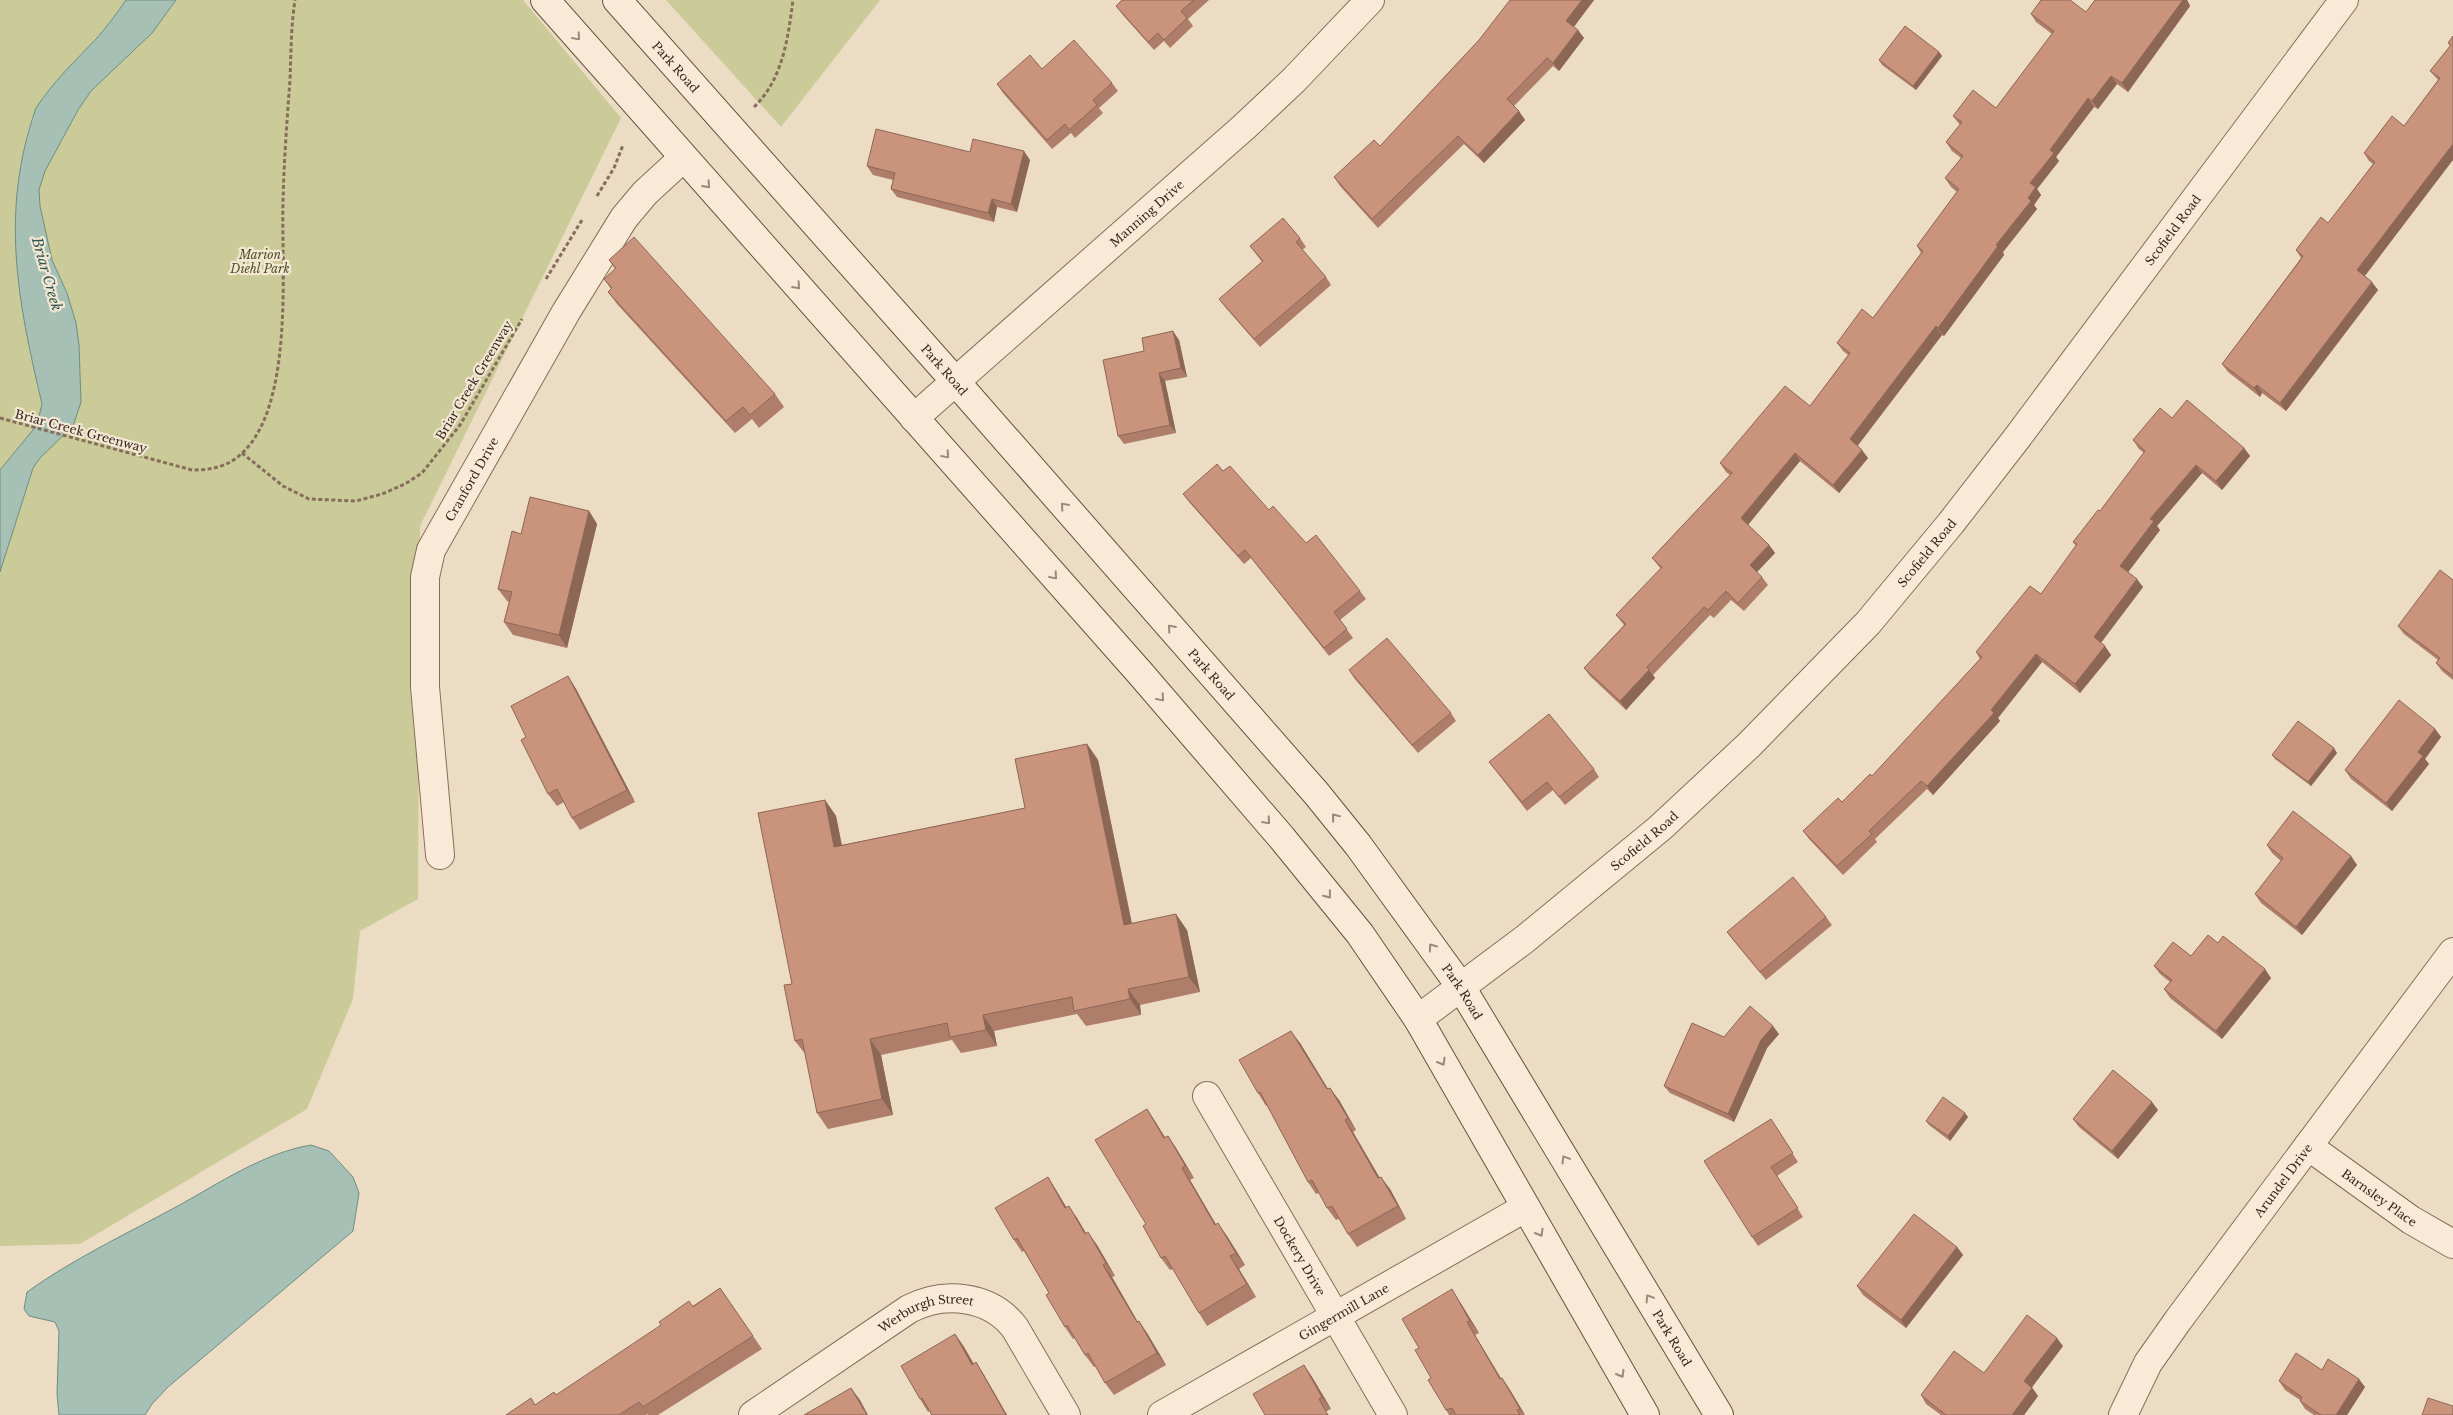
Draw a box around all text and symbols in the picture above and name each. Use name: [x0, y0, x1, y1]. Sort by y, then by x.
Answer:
one-way arrow: [571, 31, 580, 40]
street label: Park Road: [649, 38, 703, 95]
street label: Manning Drive: [1106, 176, 1187, 250]
one-way arrow: [701, 180, 710, 189]
street label: Scofield Road: [2141, 191, 2204, 268]
water label: Briar Creek: [28, 234, 66, 313]
park label: Marion Diehl Park: [229, 247, 290, 276]
one-way arrow: [791, 280, 800, 289]
street label: Briar Creek Greenway: [433, 318, 516, 442]
street label: Park Road: [918, 341, 971, 398]
street label: Briar Creek Greenway: [13, 406, 149, 456]
street label: Cranford Drive: [441, 434, 501, 524]
one-way arrow: [940, 449, 949, 458]
one-way arrow: [1060, 503, 1069, 512]
street label: Scofield Road: [1894, 515, 1959, 590]
one-way arrow: [1048, 571, 1057, 580]
one-way arrow: [1168, 625, 1177, 634]
street label: Park Road: [1185, 645, 1238, 703]
one-way arrow: [1155, 693, 1164, 702]
street label: Scofield Road: [1607, 808, 1681, 873]
one-way arrow: [1332, 813, 1341, 822]
one-way arrow: [1262, 816, 1271, 825]
one-way arrow: [1323, 889, 1331, 898]
one-way arrow: [1429, 943, 1438, 953]
street label: Park Road: [1439, 961, 1486, 1022]
one-way arrow: [1436, 1056, 1446, 1065]
street label: Arundel Drive: [2250, 1140, 2315, 1221]
one-way arrow: [1562, 1155, 1572, 1164]
street label: Barnsley Place: [2339, 1165, 2420, 1229]
street label: Dockery Drive: [1271, 1213, 1329, 1298]
one-way arrow: [1534, 1228, 1544, 1237]
street label: Gingermill Lane: [1296, 1280, 1391, 1343]
street label: Werburgh Street: [874, 1291, 976, 1336]
one-way arrow: [1645, 1294, 1655, 1303]
street label: Park Road: [1650, 1307, 1695, 1369]
one-way arrow: [1615, 1368, 1625, 1377]

